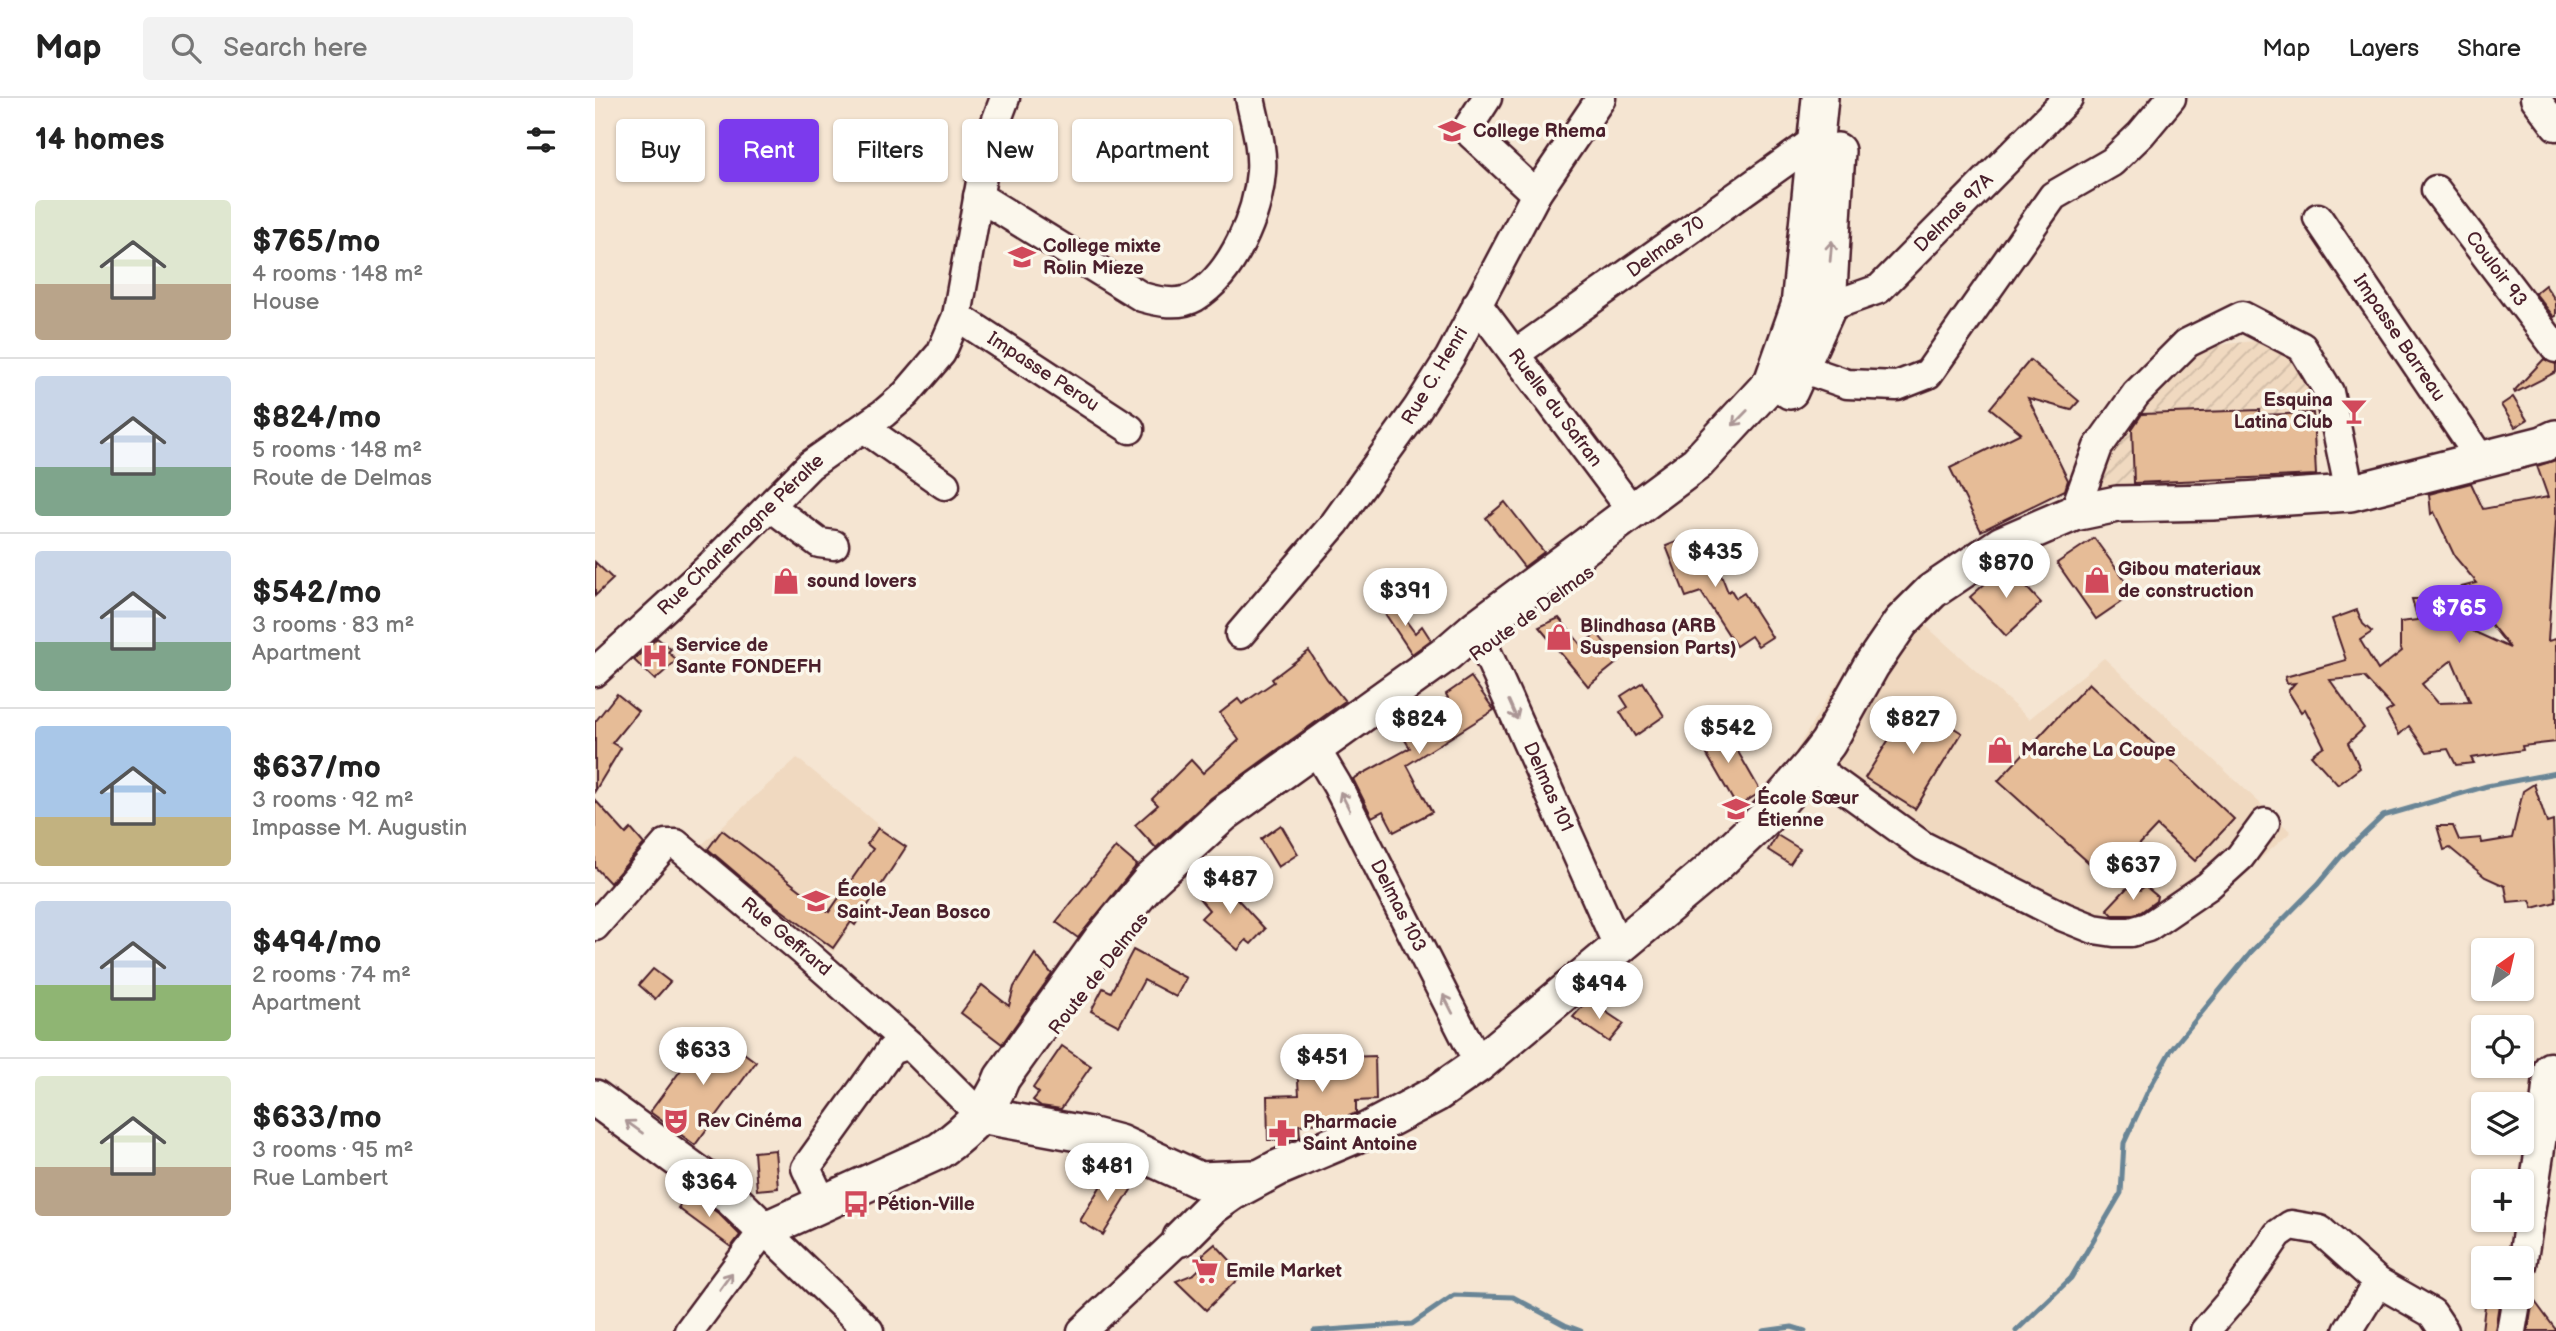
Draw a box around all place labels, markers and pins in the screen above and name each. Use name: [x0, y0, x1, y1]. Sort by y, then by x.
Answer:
school or university icon: College Rhema: [1437, 116, 1467, 146]
place label: College Rhema: [1473, 120, 1606, 143]
place label: College mixte Rolin Mieze: [1043, 235, 1161, 280]
school or university icon: College mixte Rolin Mieze: [1007, 242, 1037, 272]
place label: Esquina Latina Club: [2234, 389, 2333, 434]
bar icon: Esquina Latina Club: [2339, 396, 2369, 426]
pin: $435: [1674, 530, 1756, 589]
pin: $870: [1965, 540, 2047, 600]
place label: Gibou materiaux de construction: [2118, 558, 2261, 603]
shop icon: Gibou materiaux de construction: [2082, 565, 2112, 595]
shop icon: sound lovers: [771, 566, 801, 596]
pin: $391: [1364, 568, 1446, 628]
place label: sound lovers: [807, 570, 916, 593]
pin: $765: [2418, 586, 2500, 645]
place label: Blindhasa (ARB Suspension Parts): [1580, 615, 1737, 660]
shop icon: Blindhasa (ARB Suspension Parts): [1544, 622, 1574, 652]
place label: Service de Sante FONDEFH: [676, 634, 822, 679]
hospital icon: Service de Sante FONDEFH: [640, 641, 670, 671]
pin: $824: [1378, 696, 1460, 756]
pin: $827: [1872, 696, 1954, 756]
pin: $542: [1687, 706, 1769, 765]
shop icon: Marche La Coupe: [1985, 735, 2015, 765]
place label: Marche La Coupe: [2021, 739, 2176, 762]
place label: École Sœur Étienne: [1757, 786, 1859, 832]
school or university icon: École Sœur Étienne: [1721, 794, 1751, 824]
pin: $637: [2092, 842, 2174, 902]
pin: $487: [1189, 856, 1271, 916]
place label: École Saint-Jean Bosco: [837, 878, 991, 924]
school or university icon: École Saint-Jean Bosco: [801, 886, 831, 916]
pin: $494: [1558, 962, 1640, 1021]
pin: $633: [662, 1028, 744, 1087]
pin: $451: [1281, 1034, 1363, 1094]
theatre icon: Rev Cinéma: [661, 1106, 691, 1136]
place label: Rev Cinéma: [697, 1110, 802, 1133]
place label: Pharmacie Saint Antoine: [1303, 1111, 1417, 1156]
pharmacy icon: Pharmacie Saint Antoine: [1267, 1118, 1297, 1148]
pin: $481: [1066, 1144, 1148, 1203]
pin: $364: [668, 1160, 750, 1219]
bus stop icon: Pétion-Ville: [841, 1189, 871, 1219]
place label: Pétion-Ville: [877, 1193, 975, 1216]
supermarket icon: Emile Market: [1190, 1256, 1220, 1286]
place label: Emile Market: [1226, 1260, 1342, 1283]

